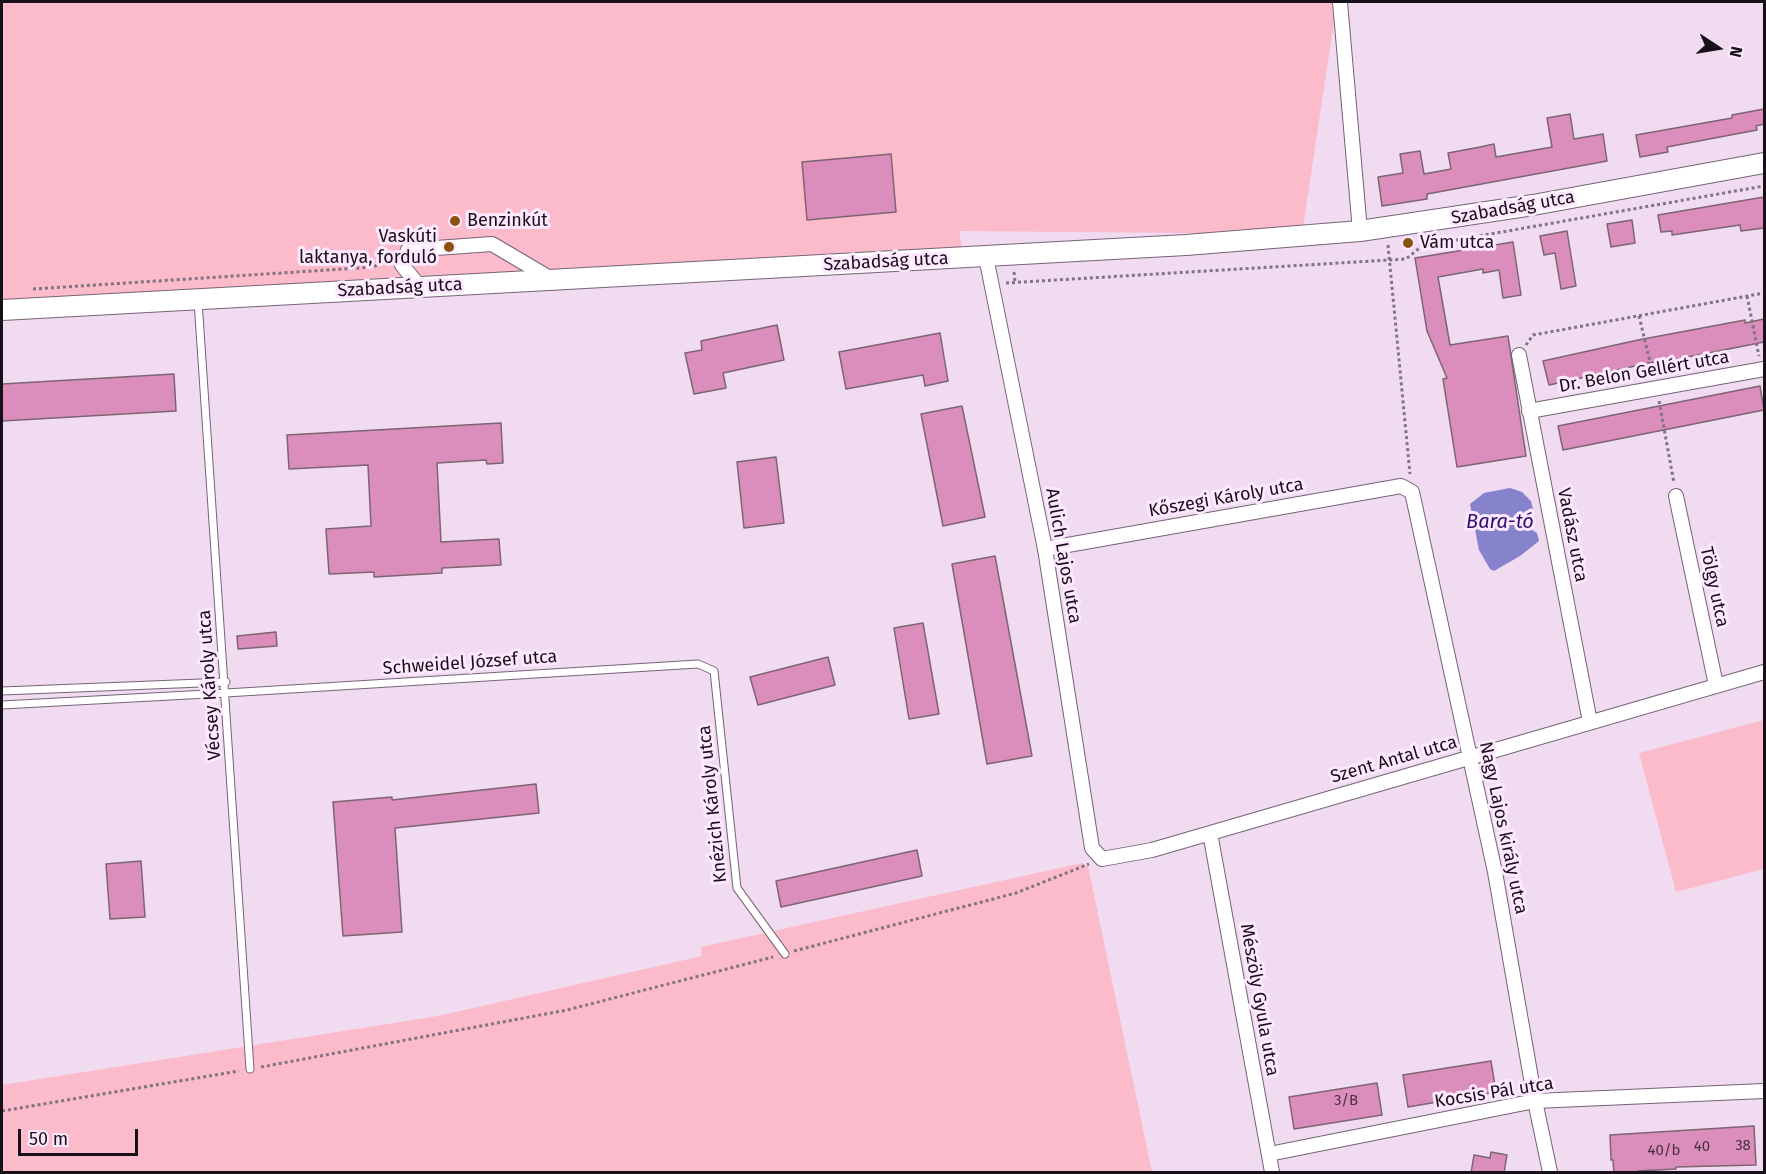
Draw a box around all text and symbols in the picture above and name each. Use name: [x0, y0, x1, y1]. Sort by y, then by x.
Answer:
north arrow: [1688, 18, 1748, 78]
text: N: [1726, 45, 1746, 59]
street label: Szabadság utca: [1450, 187, 1576, 229]
place label: Benzinkút: [467, 210, 548, 232]
marker: Benzinkút: [448, 214, 462, 228]
place label: Vaskúti laktanya, forduló: [299, 226, 437, 268]
place label: Vám utca: [1420, 232, 1494, 254]
marker: Vám utca: [1401, 236, 1415, 250]
marker: Vaskúti laktanya, forduló: [442, 240, 456, 254]
street label: Szabadság utca: [823, 248, 949, 276]
street label: Szabadság utca: [337, 274, 463, 302]
street label: Dr. Belon Gellért utca: [1557, 346, 1731, 398]
street label: Kőszegi Károly utca: [1147, 474, 1305, 522]
street label: Vadász utca: [1552, 486, 1592, 584]
street label: Aulich Lajos utca: [1040, 487, 1086, 625]
water label: Bara-tó: [1466, 510, 1534, 534]
street label: Tölgy utca: [1695, 545, 1733, 629]
street label: Vécsey Károly utca: [194, 609, 226, 761]
street label: Schweidel József utca: [382, 646, 558, 680]
street label: Knézich Károly utca: [694, 724, 732, 884]
street label: Szent Antal utca: [1328, 732, 1460, 788]
street label: Nagy Lajos király utca: [1474, 740, 1532, 916]
street label: Mészöly Gyula utca: [1235, 922, 1283, 1078]
street label: Kocsis Pál utca: [1433, 1073, 1555, 1113]
house number: 3/B: [1334, 1092, 1358, 1110]
scale bar: [21, 1117, 141, 1155]
text: 50 m: [29, 1128, 68, 1150]
house number: 38: [1735, 1137, 1751, 1155]
house number: 40: [1694, 1138, 1710, 1156]
house number: 40/b: [1647, 1142, 1681, 1160]

